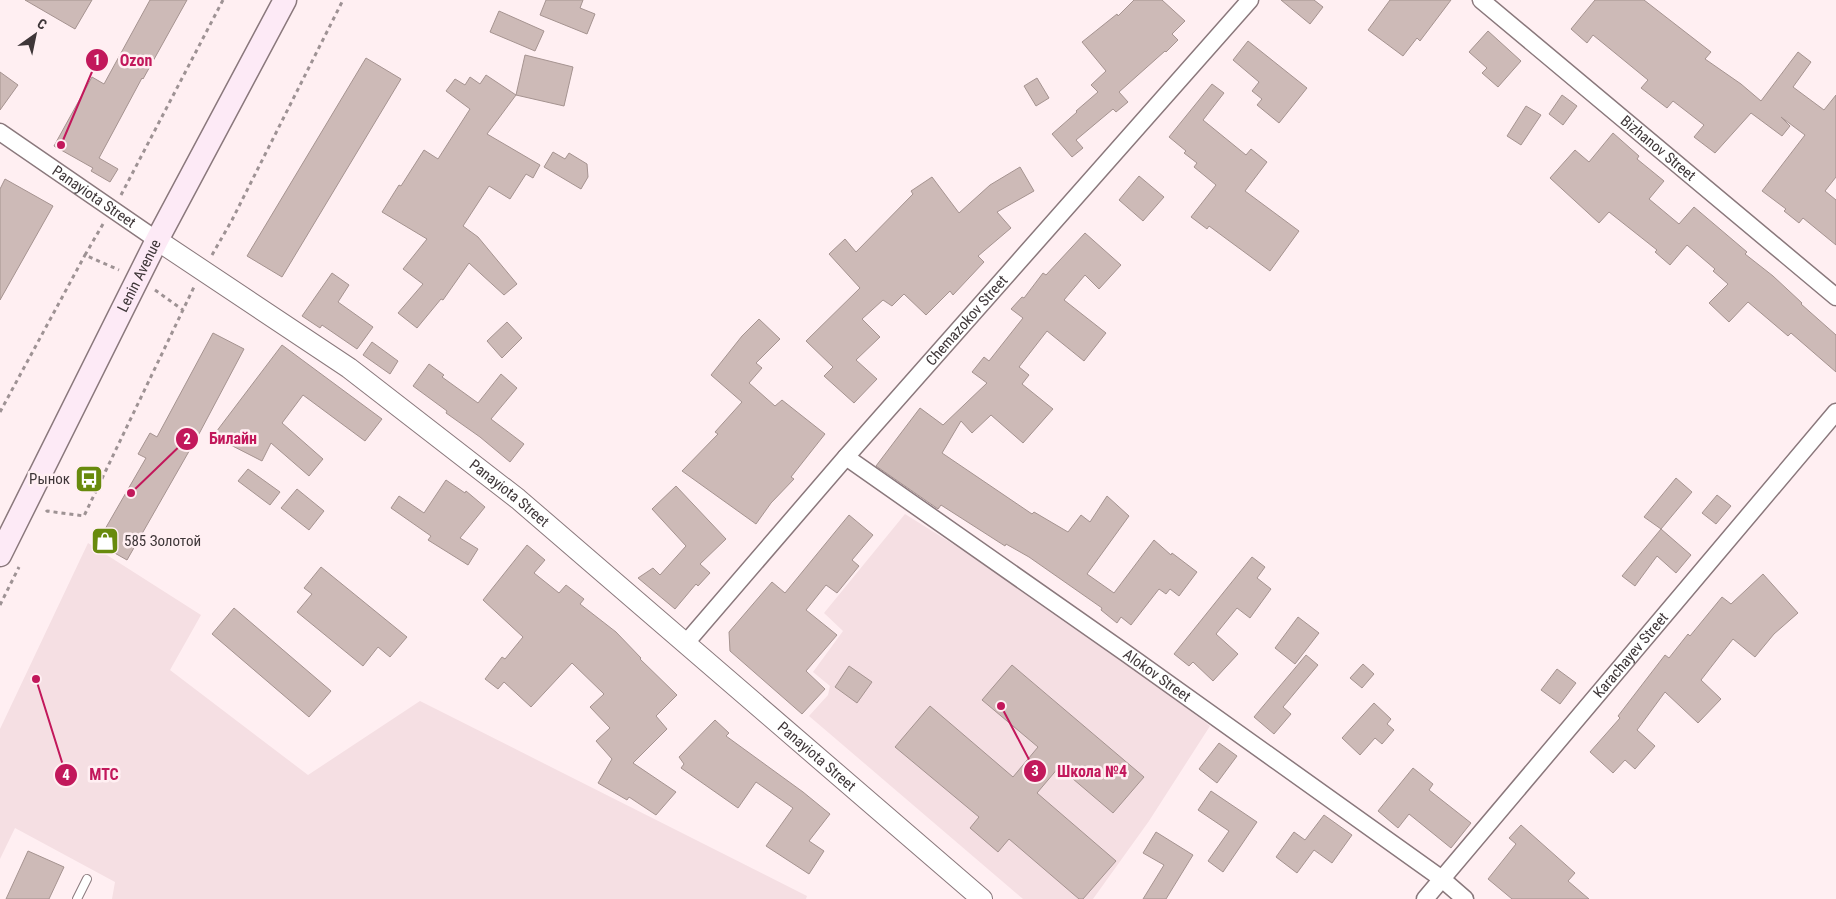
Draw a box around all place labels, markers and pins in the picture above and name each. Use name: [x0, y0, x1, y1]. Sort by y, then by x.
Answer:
callout: Ozon: [85, 45, 162, 76]
callout: Билайн: [174, 423, 267, 454]
bus stop icon: Рынок: [74, 464, 104, 494]
place label: Рынок: [29, 470, 70, 488]
shop icon: 585 Золотой: [90, 526, 120, 556]
place label: 585 Золотой: [124, 532, 201, 550]
callout: Школа №4: [1022, 756, 1137, 787]
callout: МТС: [54, 759, 128, 790]

